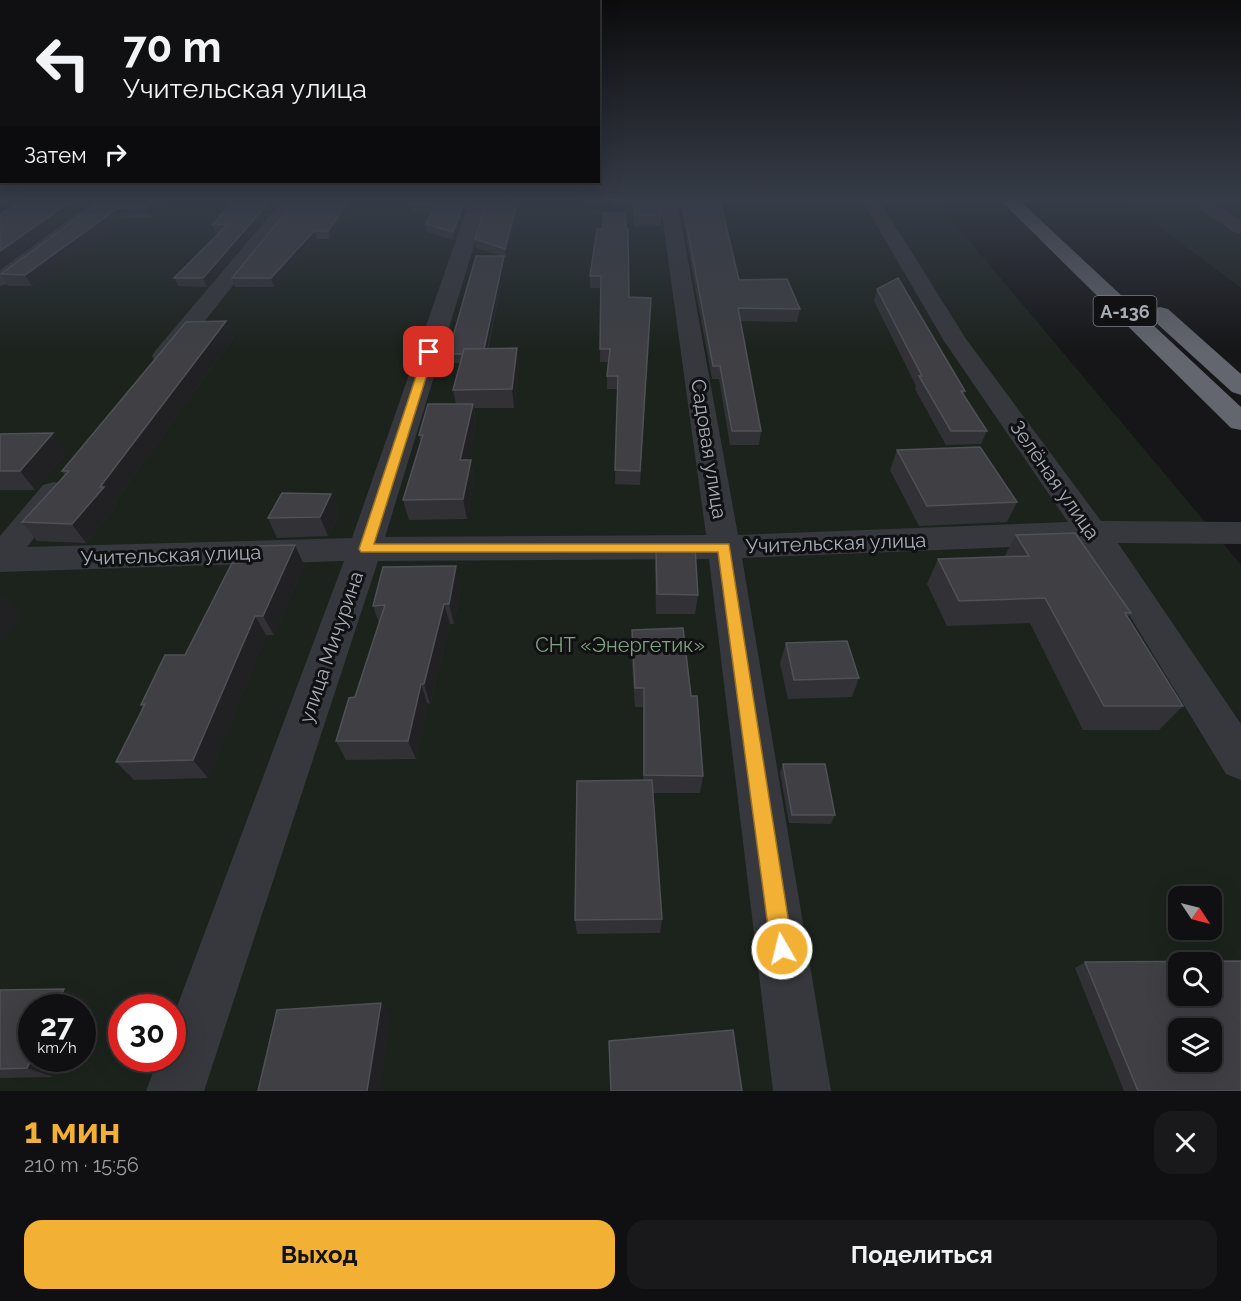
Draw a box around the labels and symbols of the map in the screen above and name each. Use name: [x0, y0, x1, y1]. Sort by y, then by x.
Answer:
road number: А-136: [1094, 296, 1156, 326]
pin: [403, 326, 454, 377]
street label: Садовая улица: [686, 377, 732, 521]
street label: Зелёная улица: [1005, 416, 1105, 544]
street label: Учительская улица: [745, 528, 927, 558]
street label: Учительская улица: [80, 540, 262, 570]
street label: улица Мичурина: [294, 568, 368, 726]
park label: СНТ «Энергетик»: [535, 633, 705, 657]
north arrow: [1168, 886, 1222, 940]
position arrow: [750, 917, 814, 981]
speed limit sign: 30: [108, 994, 186, 1072]

